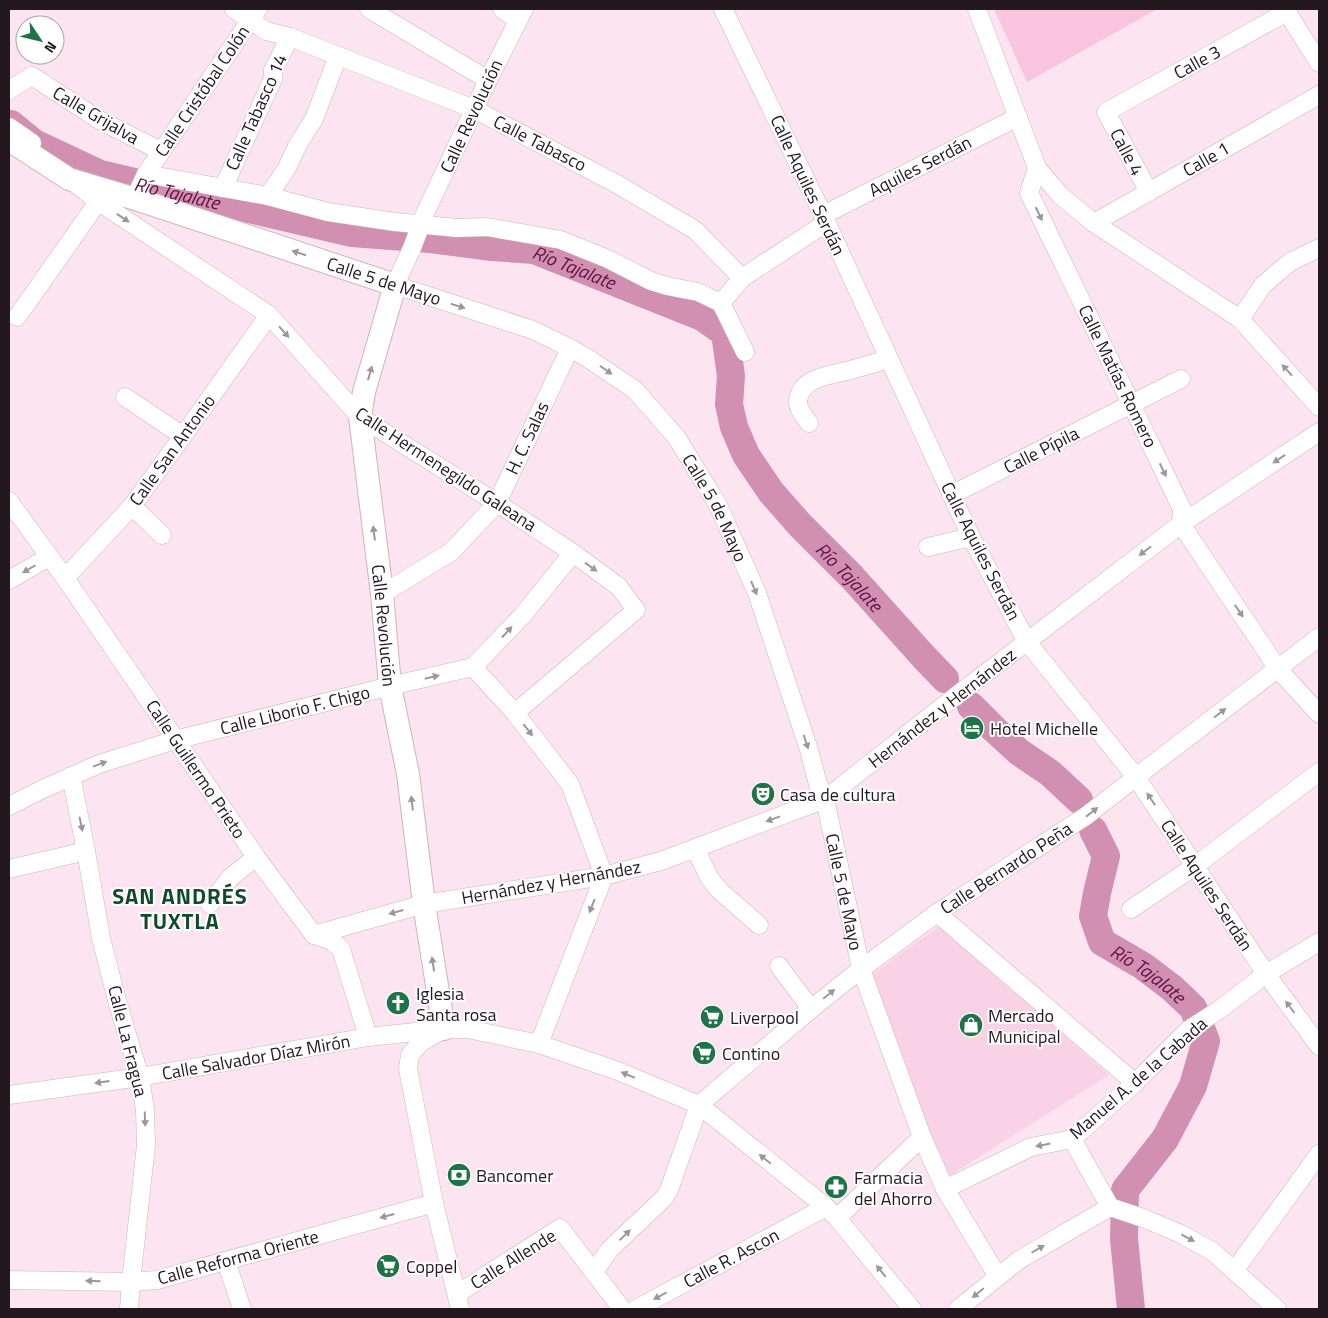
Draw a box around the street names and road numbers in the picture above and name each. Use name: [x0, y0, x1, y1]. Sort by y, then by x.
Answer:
street label: Calle Cristóbal Colón: [148, 20, 256, 162]
street label: Calle 3: [1168, 38, 1226, 86]
street label: Calle Tabasco 14: [218, 49, 294, 175]
street label: Calle Revolución: [433, 55, 509, 177]
street label: Calle Grijalva: [48, 79, 144, 151]
street label: Calle Tabasco: [489, 108, 591, 178]
street label: Calle Aquiles Serdán: [764, 110, 852, 260]
street label: Calle 4: [1103, 123, 1151, 181]
street label: Aquiles Serdán: [864, 128, 976, 204]
street label: Calle 1: [1177, 135, 1235, 183]
street label: Calle 5 de Mayo: [323, 250, 445, 312]
street label: Calle Matías Romero: [1072, 300, 1164, 452]
street label: Calle San Antonio: [122, 389, 222, 511]
street label: H. C. Salas: [498, 397, 556, 479]
street label: Calle Hermenegildo Galeana: [350, 400, 542, 538]
street label: Calle Pípila: [999, 419, 1083, 481]
street label: Calle 5 de Mayo: [676, 448, 755, 566]
street label: Calle Aquiles Serdán: [934, 477, 1028, 625]
street label: Calle Revolución: [365, 563, 404, 688]
street label: Hernández y Hernández: [862, 641, 1022, 775]
street label: Calle Liborio F. Chigo: [217, 678, 373, 742]
street label: Calle Guillermo Prieto: [139, 694, 253, 844]
street label: Calle Aquiles Serdán: [1154, 814, 1260, 956]
street label: Calle Bernardo Peña: [935, 815, 1077, 921]
street label: Calle 5 de Mayo: [819, 831, 870, 953]
street label: Hernández y Hernández: [459, 853, 643, 911]
street label: Calle La Fragua: [101, 982, 155, 1100]
street label: Manuel A. de la Cabada: [1063, 1011, 1213, 1145]
street label: Calle Salvador Díaz Mirón: [160, 1027, 352, 1087]
street label: Calle R. Ascon: [678, 1221, 784, 1295]
street label: Calle Reforma Oriente: [154, 1222, 322, 1292]
street label: Calle Allende: [465, 1222, 561, 1296]

